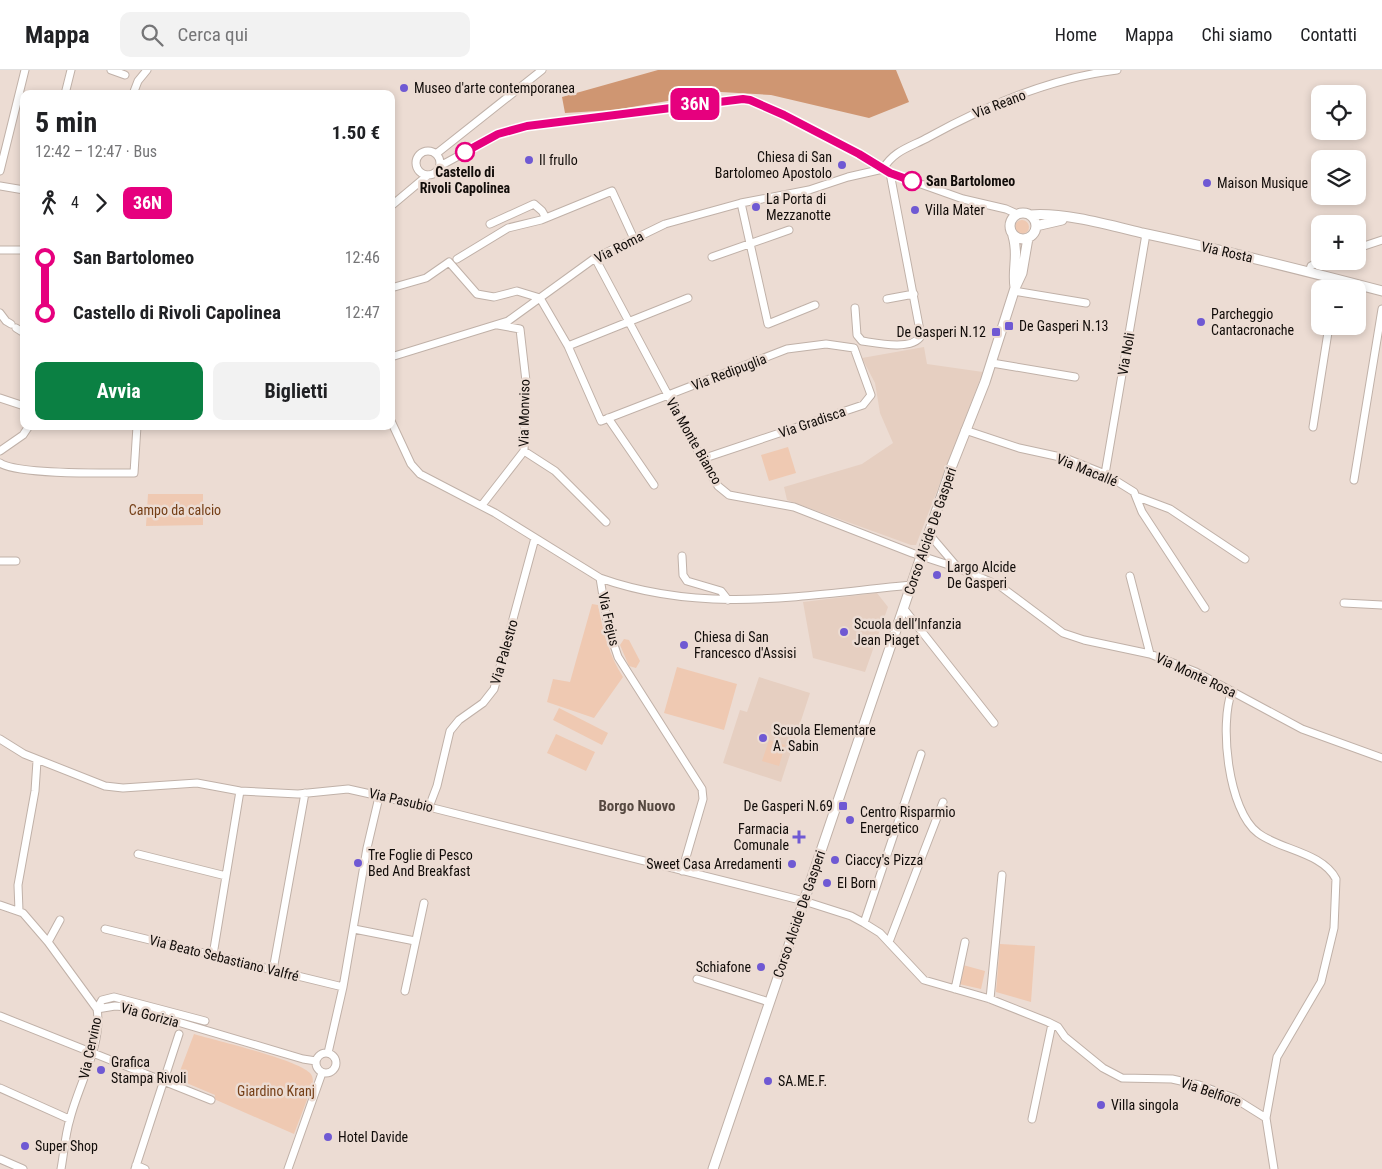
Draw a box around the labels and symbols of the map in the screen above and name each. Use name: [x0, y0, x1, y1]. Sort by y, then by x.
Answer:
place label: Museo d'arte contemporanea: [414, 80, 575, 96]
marker: Museo d'arte contemporanea: [398, 82, 410, 94]
street label: Via Reano: [970, 87, 1028, 121]
line badge: 36N: [666, 88, 724, 120]
marker: Castello di Rivoli Capolinea: [455, 142, 475, 162]
place label: Chiesa di San Bartolomeo Apostolo: [715, 149, 832, 181]
place label: Il frullo: [539, 152, 578, 168]
marker: Il frullo: [523, 154, 535, 166]
marker: Chiesa di San Bartolomeo Apostolo: [836, 159, 848, 171]
place label: Castello di Rivoli Capolinea: [420, 164, 511, 196]
marker: San Bartolomeo: [902, 171, 922, 191]
place label: San Bartolomeo: [926, 173, 1015, 189]
place label: Maison Musique: [1217, 175, 1309, 191]
marker: Maison Musique: [1201, 177, 1213, 189]
place label: La Porta di Mezzanotte: [766, 191, 831, 223]
marker: La Porta di Mezzanotte: [750, 201, 762, 213]
place label: Villa Mater: [925, 202, 985, 218]
marker: Villa Mater: [909, 204, 921, 216]
street label: Via Roma: [592, 228, 646, 266]
street label: Via Rosta: [1200, 238, 1254, 266]
place label: Parcheggio Cantacronache: [1211, 306, 1295, 338]
marker: Parcheggio Cantacronache: [1195, 316, 1207, 328]
place label: De Gasperi N.13: [1019, 318, 1108, 334]
marker: De Gasperi N.13: [1003, 320, 1015, 332]
place label: De Gasperi N.12: [897, 324, 986, 340]
marker: De Gasperi N.12: [990, 326, 1002, 338]
street label: Via Noli: [1114, 331, 1138, 377]
street label: Via Redipuglia: [689, 350, 769, 394]
street label: Via Monviso: [515, 379, 533, 447]
street label: Via Monte Bianco: [663, 395, 725, 487]
street label: Via Gradisca: [776, 403, 848, 441]
street label: Via Macallé: [1054, 451, 1120, 490]
street label: Corso Alcide De Gasperi: [901, 465, 959, 597]
park label: Campo da calcio: [129, 502, 221, 518]
place label: Largo Alcide De Gasperi: [947, 559, 1017, 591]
marker: Largo Alcide De Gasperi: [931, 569, 943, 581]
street label: Via Frejus: [595, 591, 623, 647]
place label: Scuola dell’Infanzia Jean Piaget: [854, 616, 962, 648]
street label: Via Palestro: [487, 618, 521, 686]
marker: Scuola dell’Infanzia Jean Piaget: [838, 626, 850, 638]
place label: Chiesa di San Francesco d'Assisi: [694, 629, 796, 661]
marker: Chiesa di San Francesco d'Assisi: [678, 639, 690, 651]
street label: Via Monte Rosa: [1153, 649, 1239, 701]
place label: Scuola Elementare A. Sabin: [773, 722, 876, 754]
marker: Scuola Elementare A. Sabin: [757, 732, 769, 744]
street label: Via Pasubio: [367, 785, 435, 815]
district label: Borgo Nuovo: [598, 797, 676, 815]
place label: De Gasperi N.69: [744, 798, 833, 814]
marker: De Gasperi N.69: [837, 800, 849, 812]
place label: Centro Risparmio Energetico: [860, 804, 955, 836]
marker: Centro Risparmio Energetico: [844, 814, 856, 826]
place label: Farmacia Comunale: [733, 821, 789, 853]
marker: Farmacia Comunale: [793, 831, 805, 843]
place label: Tre Foglie di Pesco Bed And Breakfast: [368, 847, 473, 879]
street label: Corso Alcide De Gasperi: [770, 848, 828, 980]
place label: Ciaccy's Pizza: [845, 852, 923, 868]
marker: Ciaccy's Pizza: [829, 854, 841, 866]
place label: Sweet Casa Arredamenti: [646, 856, 782, 872]
marker: Tre Foglie di Pesco Bed And Breakfast: [352, 857, 364, 869]
marker: Sweet Casa Arredamenti: [786, 858, 798, 870]
place label: El Born: [837, 875, 876, 891]
marker: El Born: [821, 877, 833, 889]
street label: Via Beato Sebastiano Valfré: [148, 932, 301, 984]
place label: Schiafone: [696, 959, 751, 975]
marker: Schiafone: [755, 961, 767, 973]
street label: Via Gorizia: [119, 1000, 181, 1030]
street label: Via Cervino: [76, 1016, 104, 1080]
place label: Grafica Stampa Rivoli: [111, 1054, 186, 1086]
marker: Grafica Stampa Rivoli: [95, 1064, 107, 1076]
place label: SA.ME.F.: [778, 1073, 827, 1089]
street label: Via Belfiore: [1179, 1074, 1244, 1110]
marker: SA.ME.F.: [762, 1075, 774, 1087]
park label: Giardino Kranj: [237, 1083, 315, 1099]
place label: Villa singola: [1111, 1097, 1179, 1113]
marker: Villa singola: [1095, 1099, 1107, 1111]
place label: Hotel Davide: [338, 1129, 409, 1145]
marker: Hotel Davide: [322, 1131, 334, 1143]
place label: Super Shop: [35, 1138, 98, 1154]
marker: Super Shop: [19, 1140, 31, 1152]

